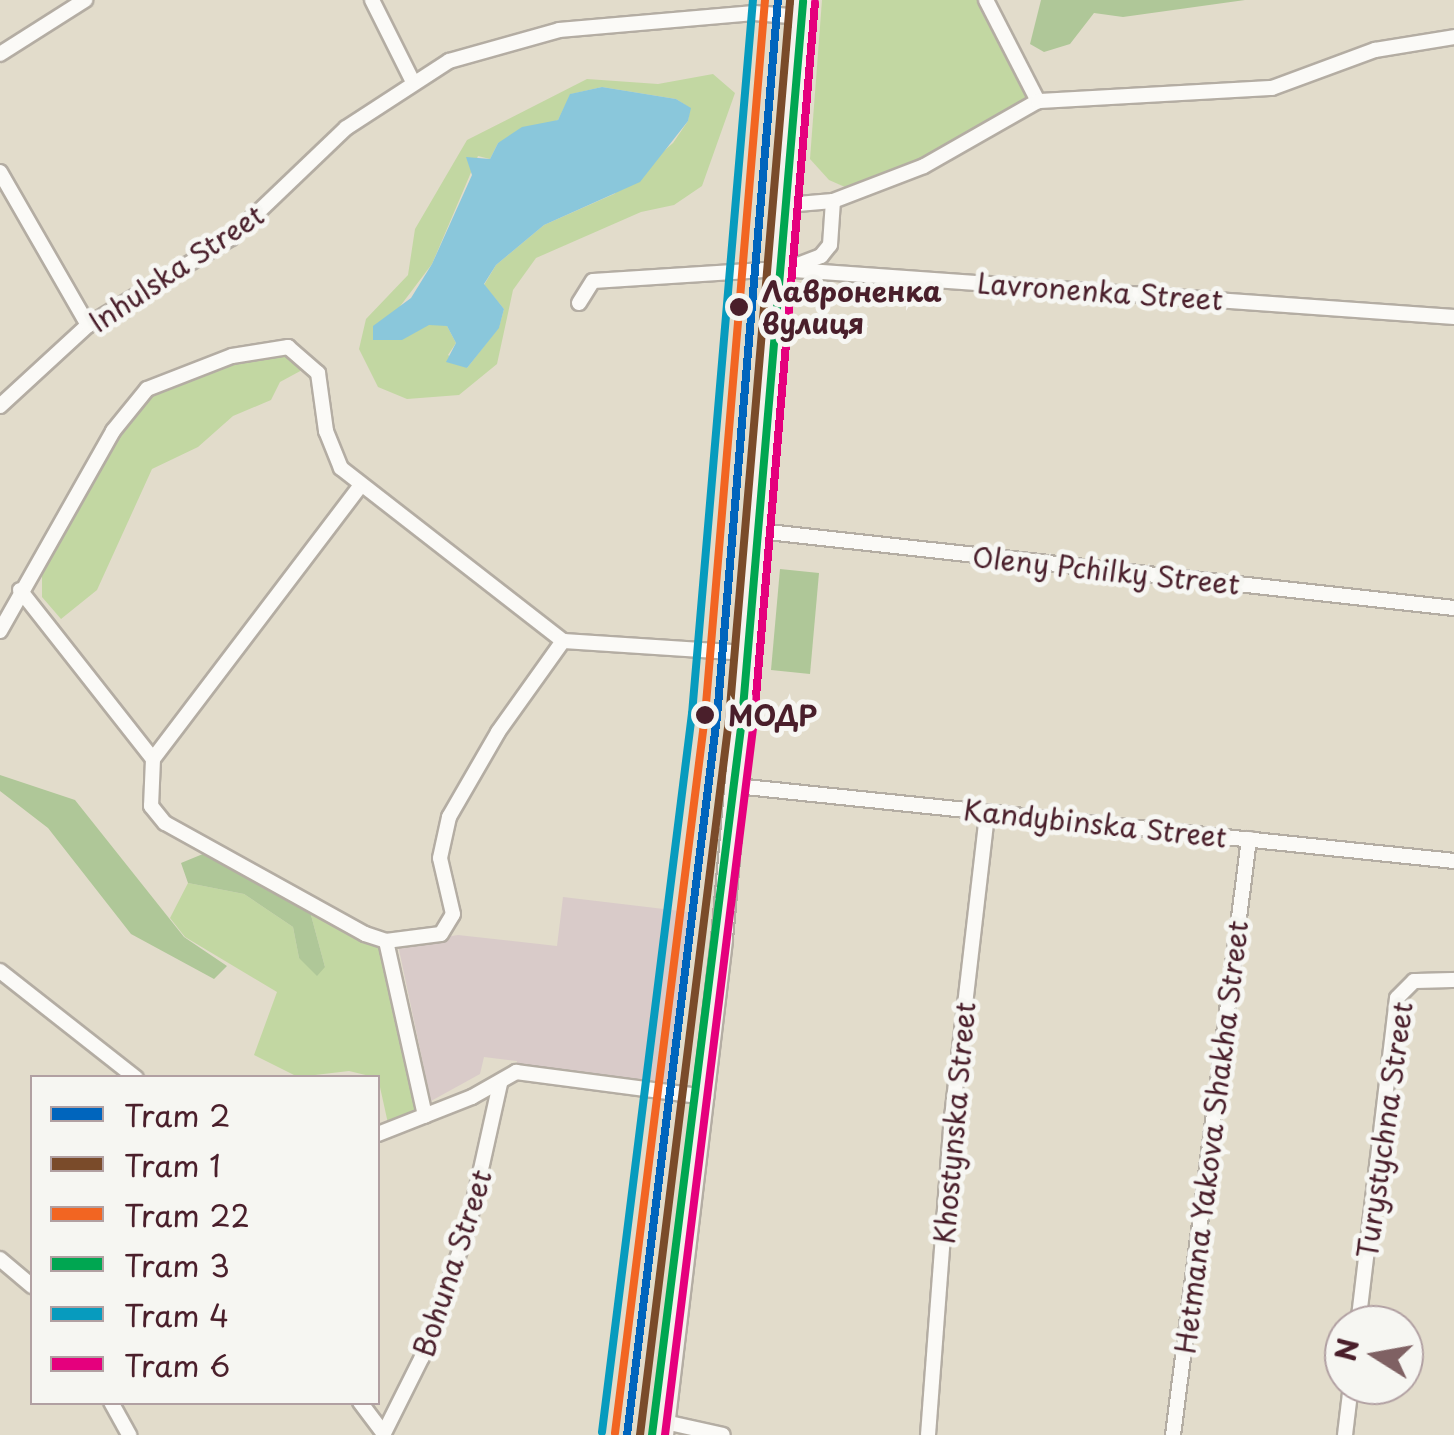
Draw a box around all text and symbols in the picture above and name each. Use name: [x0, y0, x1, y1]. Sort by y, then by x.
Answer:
street label: Inhulska Street: [81, 197, 271, 339]
street label: Lavronenka Street: [975, 266, 1225, 316]
place label: Лавроненка вулиця: [762, 274, 942, 340]
marker: Лавроненка вулиця: [726, 294, 752, 320]
street label: Oleny Pchilky Street: [969, 539, 1243, 601]
place label: МОДР: [728, 698, 817, 732]
marker: МОДР: [692, 702, 718, 728]
street label: Kandybinska Street: [960, 792, 1230, 854]
street label: Hetmana Yakova Shakha Street: [1168, 919, 1254, 1355]
street label: Khostynska Street: [927, 999, 981, 1247]
street label: Turystychna Street: [1349, 1000, 1419, 1260]
legend: [30, 1075, 380, 1405]
text: Tram 2: [124, 1092, 231, 1137]
text: Tram 1: [124, 1142, 221, 1187]
street label: Bohuna Street: [406, 1165, 498, 1361]
text: Tram 22: [124, 1192, 250, 1237]
text: Tram 3: [124, 1242, 230, 1287]
text: Tram 4: [124, 1292, 229, 1337]
north arrow: [1324, 1305, 1424, 1405]
text: N: [1323, 1335, 1369, 1365]
text: Tram 6: [124, 1342, 230, 1387]

